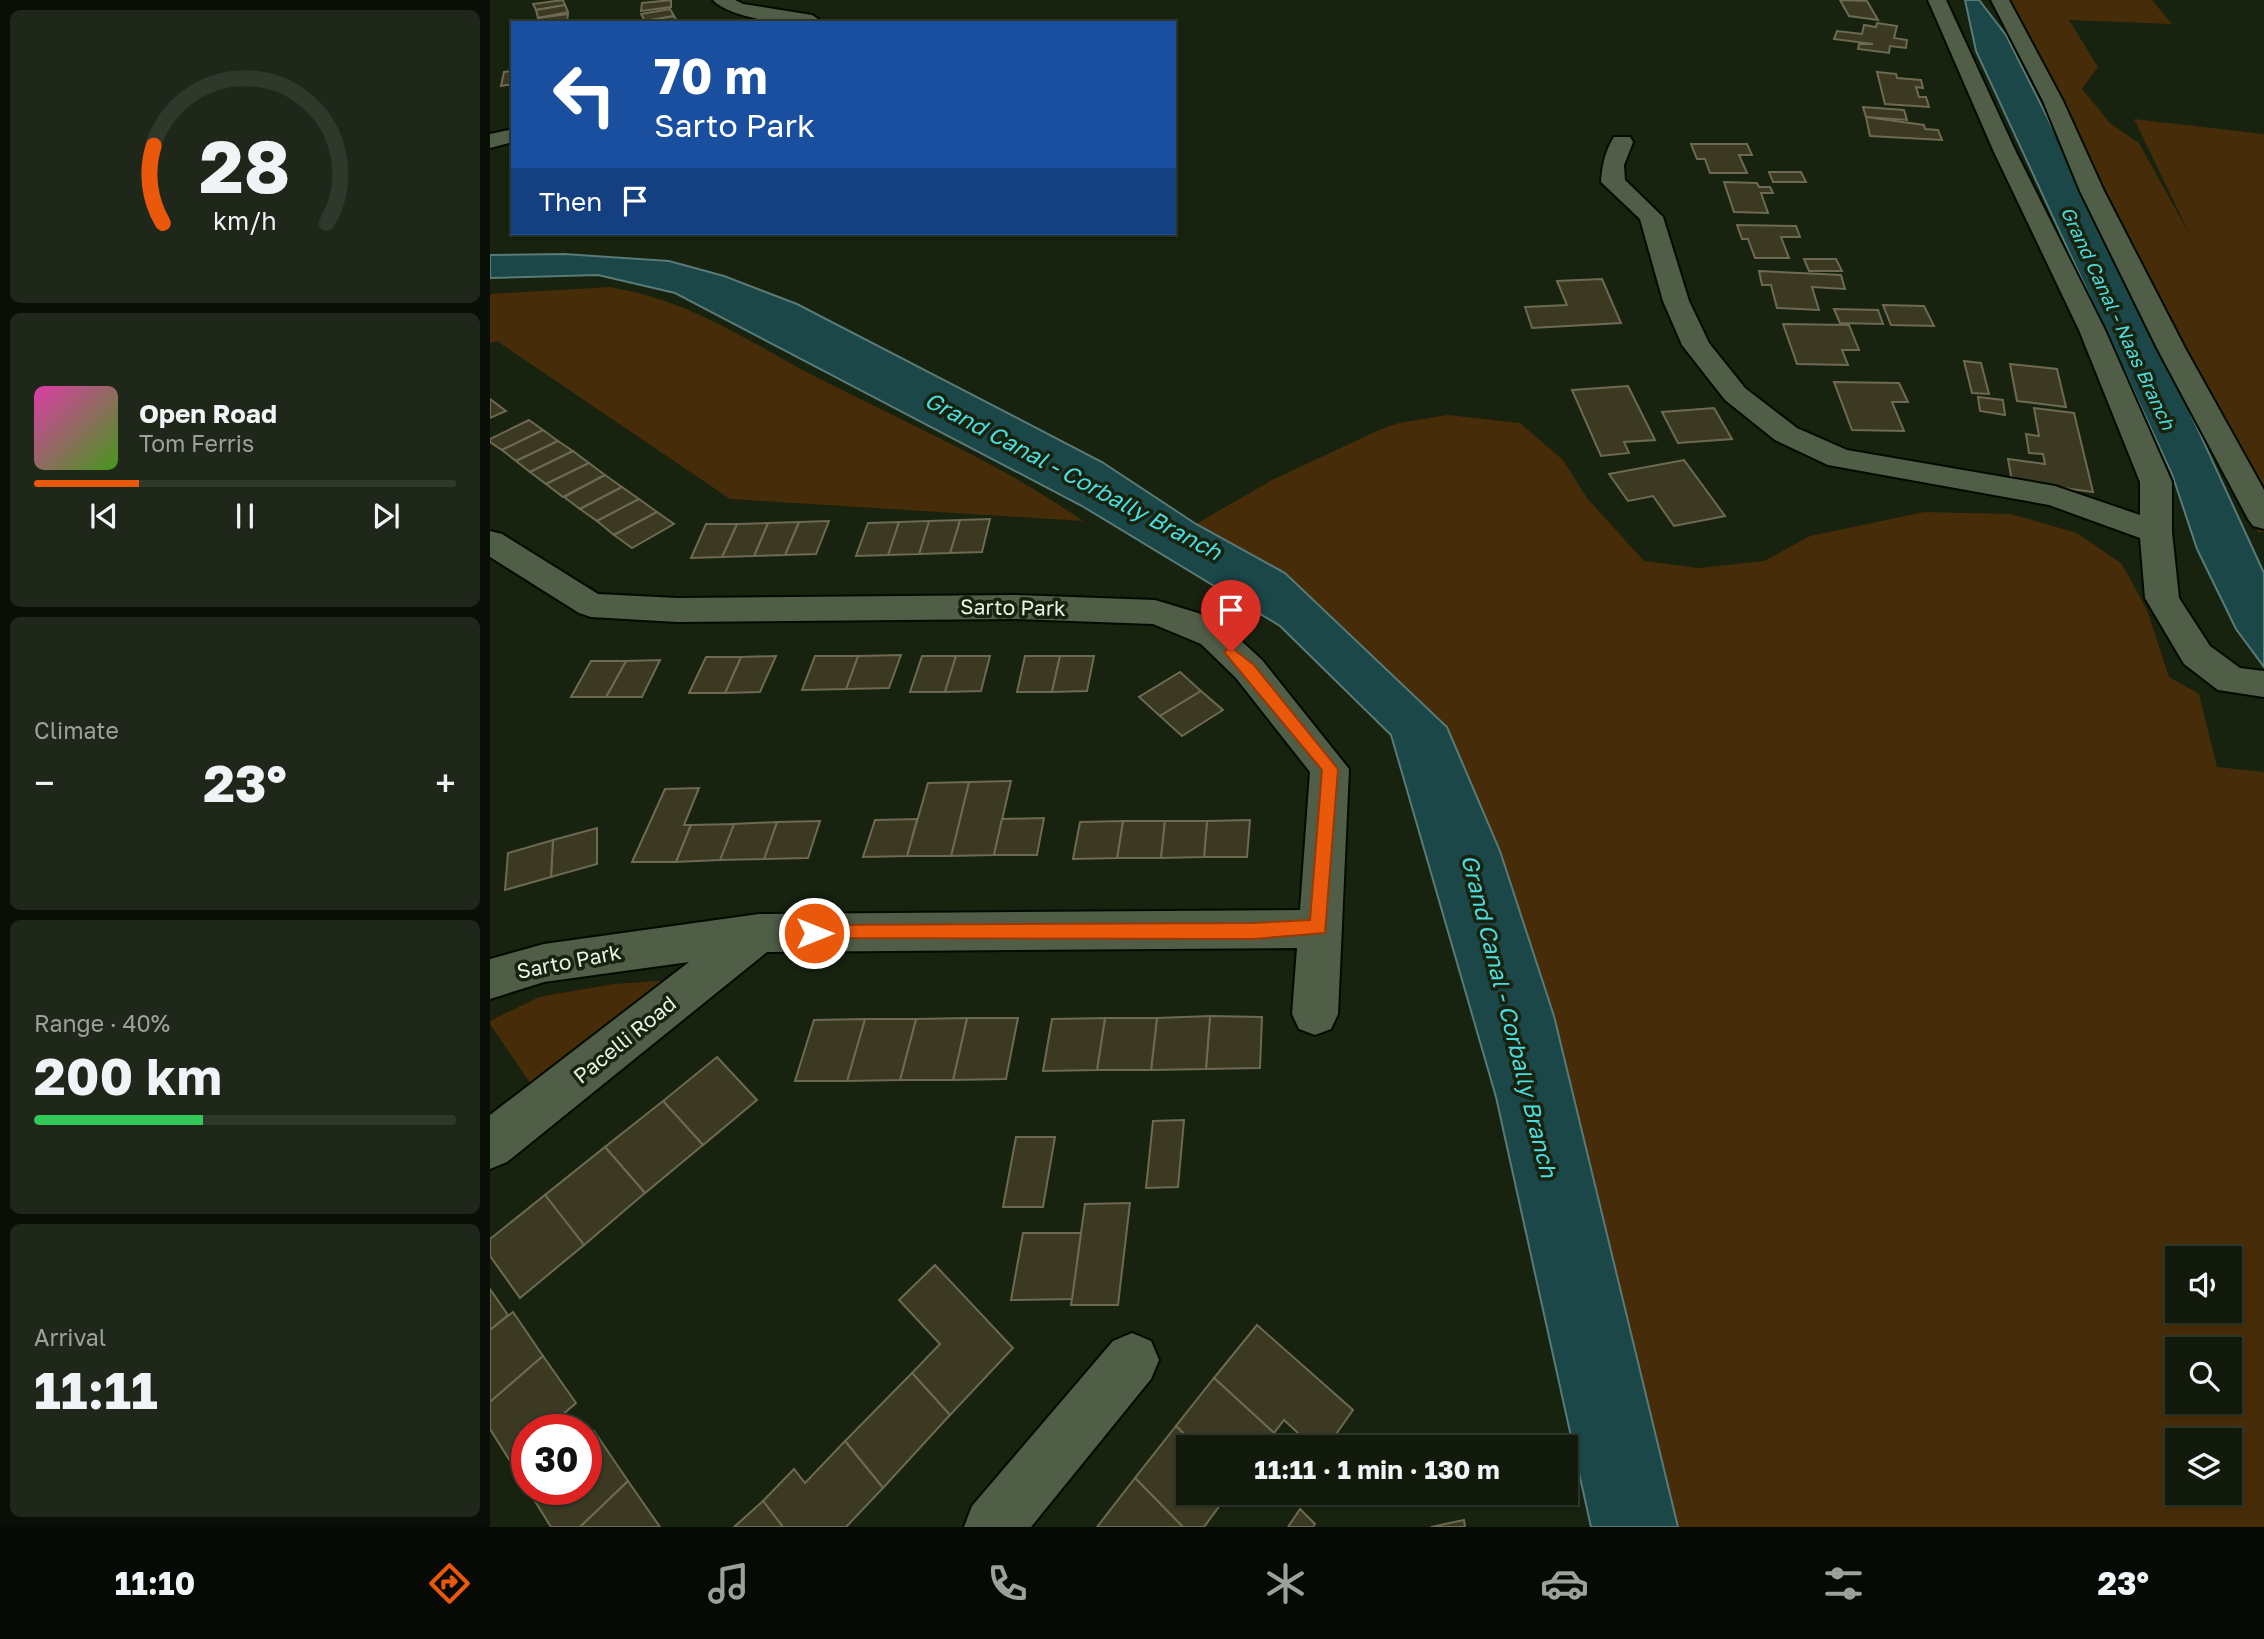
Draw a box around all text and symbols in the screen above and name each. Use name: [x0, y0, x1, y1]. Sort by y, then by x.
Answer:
text: 70 m: [654, 46, 768, 105]
icon: left: [539, 49, 630, 140]
text: Sarto Park: [654, 106, 815, 144]
text: 28: [200, 122, 291, 209]
icon: arrive: [616, 182, 654, 220]
text: Then: [539, 186, 602, 217]
water label: Grand Canal - Naas Branch: [2057, 203, 2181, 434]
text: km/h: [213, 205, 277, 236]
water label: Grand Canal - Corbally Branch: [920, 385, 1227, 566]
text: Open Road: [139, 398, 277, 429]
text: Tom Ferris: [139, 429, 254, 457]
icon: previous: [85, 497, 123, 535]
icon: pause: [226, 497, 264, 535]
icon: next: [367, 497, 405, 535]
pin: [1201, 580, 1261, 652]
icon: arrive: [1212, 591, 1250, 629]
street label: Sarto Park: [960, 593, 1066, 621]
text: Climate: [34, 716, 119, 744]
text: 23°: [203, 751, 287, 813]
text: −: [34, 760, 55, 805]
text: +: [435, 760, 456, 805]
water label: Grand Canal - Corbally Branch: [1456, 851, 1564, 1181]
position arrow: [777, 896, 851, 970]
street label: Sarto Park: [514, 938, 623, 984]
street label: Pacelli Road: [568, 990, 681, 1089]
text: Range · 40%: [34, 1009, 170, 1037]
text: 200 km: [34, 1044, 222, 1106]
map controls: [2165, 1246, 2242, 1505]
button: sound: [2165, 1246, 2242, 1323]
text: Arrival: [34, 1323, 106, 1351]
button: search: [2165, 1337, 2242, 1414]
text: 11:11: [34, 1358, 158, 1420]
speed limit sign: 30: [511, 1414, 602, 1505]
button: layers: [2165, 1428, 2242, 1505]
text: 11:11 · 1 min · 130 m: [1254, 1454, 1500, 1485]
icon: directions: [425, 1559, 474, 1608]
icon: music: [704, 1559, 753, 1608]
icon: phone: [983, 1559, 1032, 1608]
icon: climate: [1261, 1559, 1310, 1608]
icon: car: [1540, 1559, 1589, 1608]
icon: filters: [1819, 1559, 1868, 1608]
text: 11:10: [115, 1564, 195, 1602]
text: 23°: [2097, 1564, 2149, 1602]

